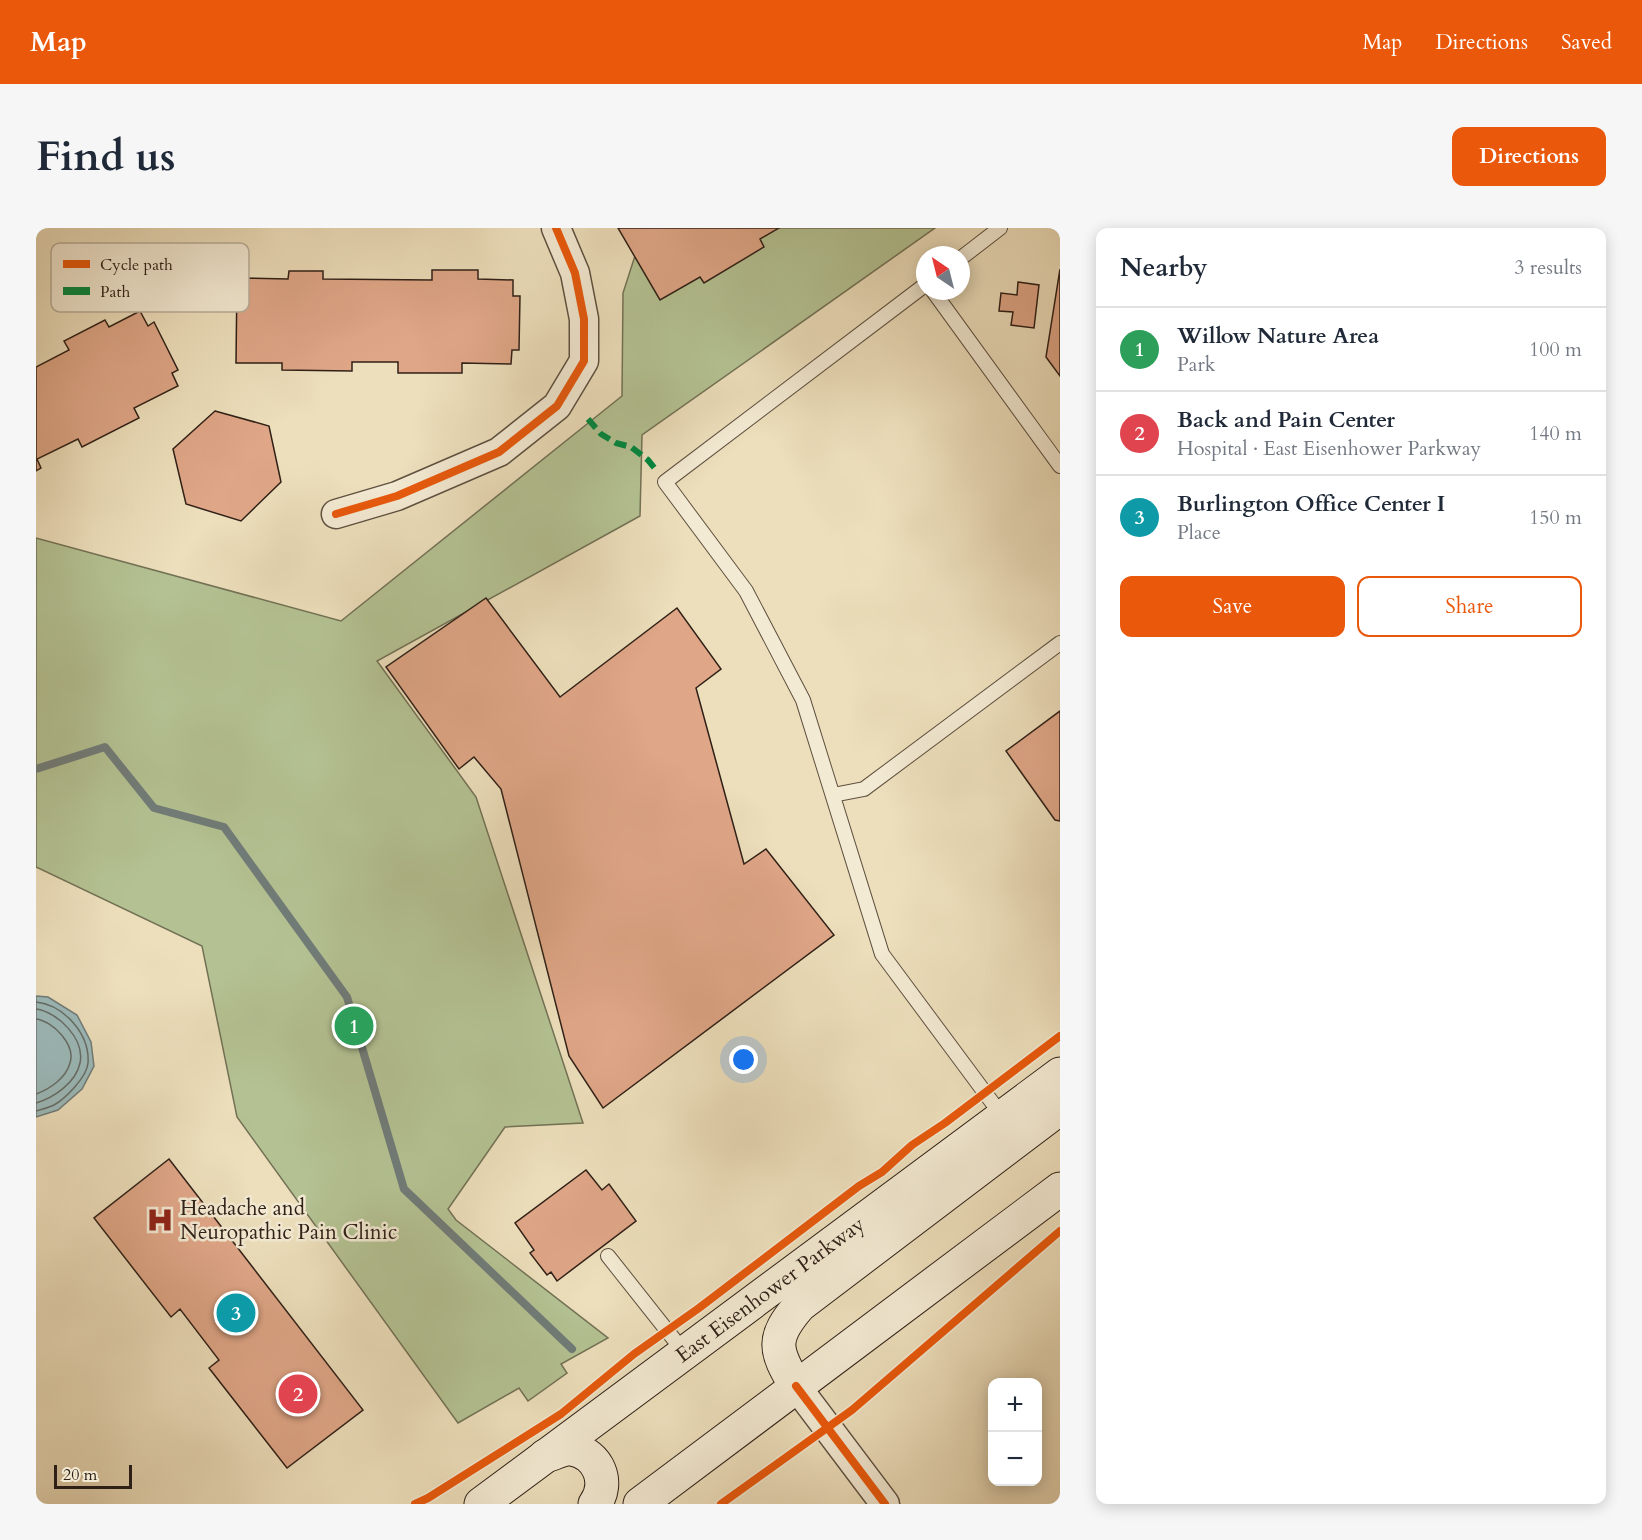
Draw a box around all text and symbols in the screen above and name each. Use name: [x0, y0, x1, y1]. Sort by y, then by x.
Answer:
text: Map: [30, 23, 87, 61]
text: Map: [1362, 28, 1402, 57]
text: Directions: [1435, 28, 1528, 57]
text: Saved: [1561, 28, 1612, 57]
button: Directions: [1452, 127, 1606, 186]
text: Find us: [36, 128, 176, 185]
legend: [51, 243, 249, 312]
north arrow: [916, 246, 970, 300]
text: Nearby: [1120, 250, 1208, 285]
text: Cycle path: [100, 254, 173, 276]
text: 3 results: [1514, 254, 1582, 281]
text: Path: [100, 281, 130, 303]
text: Willow Nature Area: [1177, 321, 1379, 351]
text: 1: [1134, 336, 1145, 363]
text: 100 m: [1529, 336, 1582, 363]
text: Park: [1177, 351, 1215, 378]
text: Back and Pain Center: [1177, 405, 1395, 435]
text: 2: [1134, 420, 1145, 447]
text: 140 m: [1529, 420, 1582, 447]
text: Hospital · East Eisenhower Parkway: [1177, 435, 1481, 462]
text: Burlington Office Center I: [1177, 489, 1445, 519]
text: 3: [1134, 504, 1145, 531]
text: 150 m: [1529, 504, 1582, 531]
text: Place: [1177, 519, 1221, 546]
button: Save: [1120, 576, 1345, 637]
button: Share: [1357, 576, 1582, 637]
pin: 1: [334, 1004, 374, 1048]
your location: [729, 1045, 758, 1074]
place label: Headache and Neuropathic Pain Clinic: [180, 1194, 397, 1247]
hospital icon: Headache and Neuropathic Pain Clinic: [145, 1205, 175, 1235]
street label: East Eisenhower Parkway: [670, 1210, 871, 1370]
pin: 3: [216, 1290, 256, 1336]
pin: 2: [278, 1372, 318, 1416]
map controls: [988, 1378, 1042, 1486]
button: +: [988, 1378, 1042, 1432]
button: −: [988, 1432, 1042, 1486]
scale bar: [54, 1462, 132, 1490]
text: 20 m: [63, 1464, 97, 1486]

